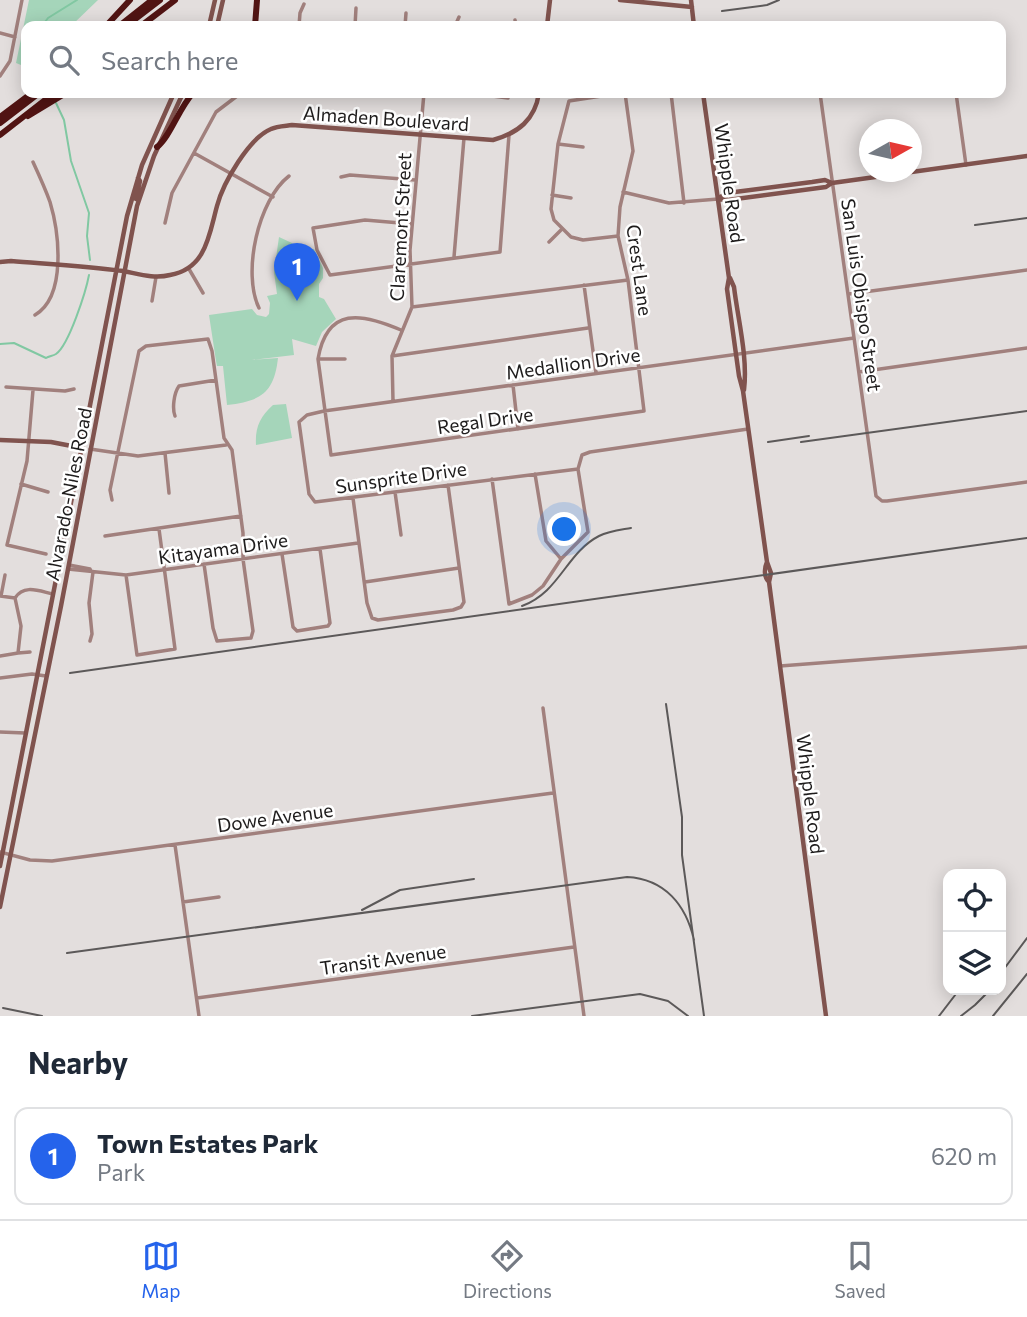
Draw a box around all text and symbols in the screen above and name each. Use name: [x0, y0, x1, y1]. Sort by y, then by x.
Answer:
search box: [21, 21, 1006, 98]
icon: search: [45, 41, 83, 79]
text: Search here: [101, 44, 239, 75]
street label: Almaden Boulevard: [302, 101, 470, 135]
north arrow: [859, 119, 922, 182]
street label: Whipple Road: [710, 122, 750, 244]
street label: Claremont Street: [385, 152, 415, 302]
street label: San Luis Obispo Street: [837, 197, 887, 393]
street label: Crest Lane: [622, 223, 658, 317]
pin: 1: [274, 243, 320, 301]
street label: Medallion Drive: [504, 342, 642, 384]
street label: Regal Drive: [436, 402, 534, 438]
street label: Alvarado-Niles Road: [40, 405, 96, 583]
street label: Sunsprite Drive: [334, 456, 468, 498]
your location: [547, 512, 581, 546]
street label: Kitayama Drive: [157, 528, 289, 568]
street label: Whipple Road: [792, 733, 830, 855]
street label: Dowe Avenue: [216, 797, 334, 837]
map controls: [943, 869, 1006, 995]
button: locate: [943, 869, 1006, 932]
button: layers: [943, 932, 1006, 995]
street label: Transit Avenue: [318, 939, 448, 979]
text: Nearby: [28, 1043, 128, 1080]
text: Town Estates Park: [97, 1127, 318, 1158]
text: 1: [48, 1142, 58, 1170]
text: 620 m: [931, 1142, 997, 1170]
text: Park: [97, 1158, 145, 1186]
tab: Map: [141, 1237, 180, 1302]
tab: Directions: [463, 1237, 552, 1302]
tab: Saved: [834, 1237, 886, 1302]

